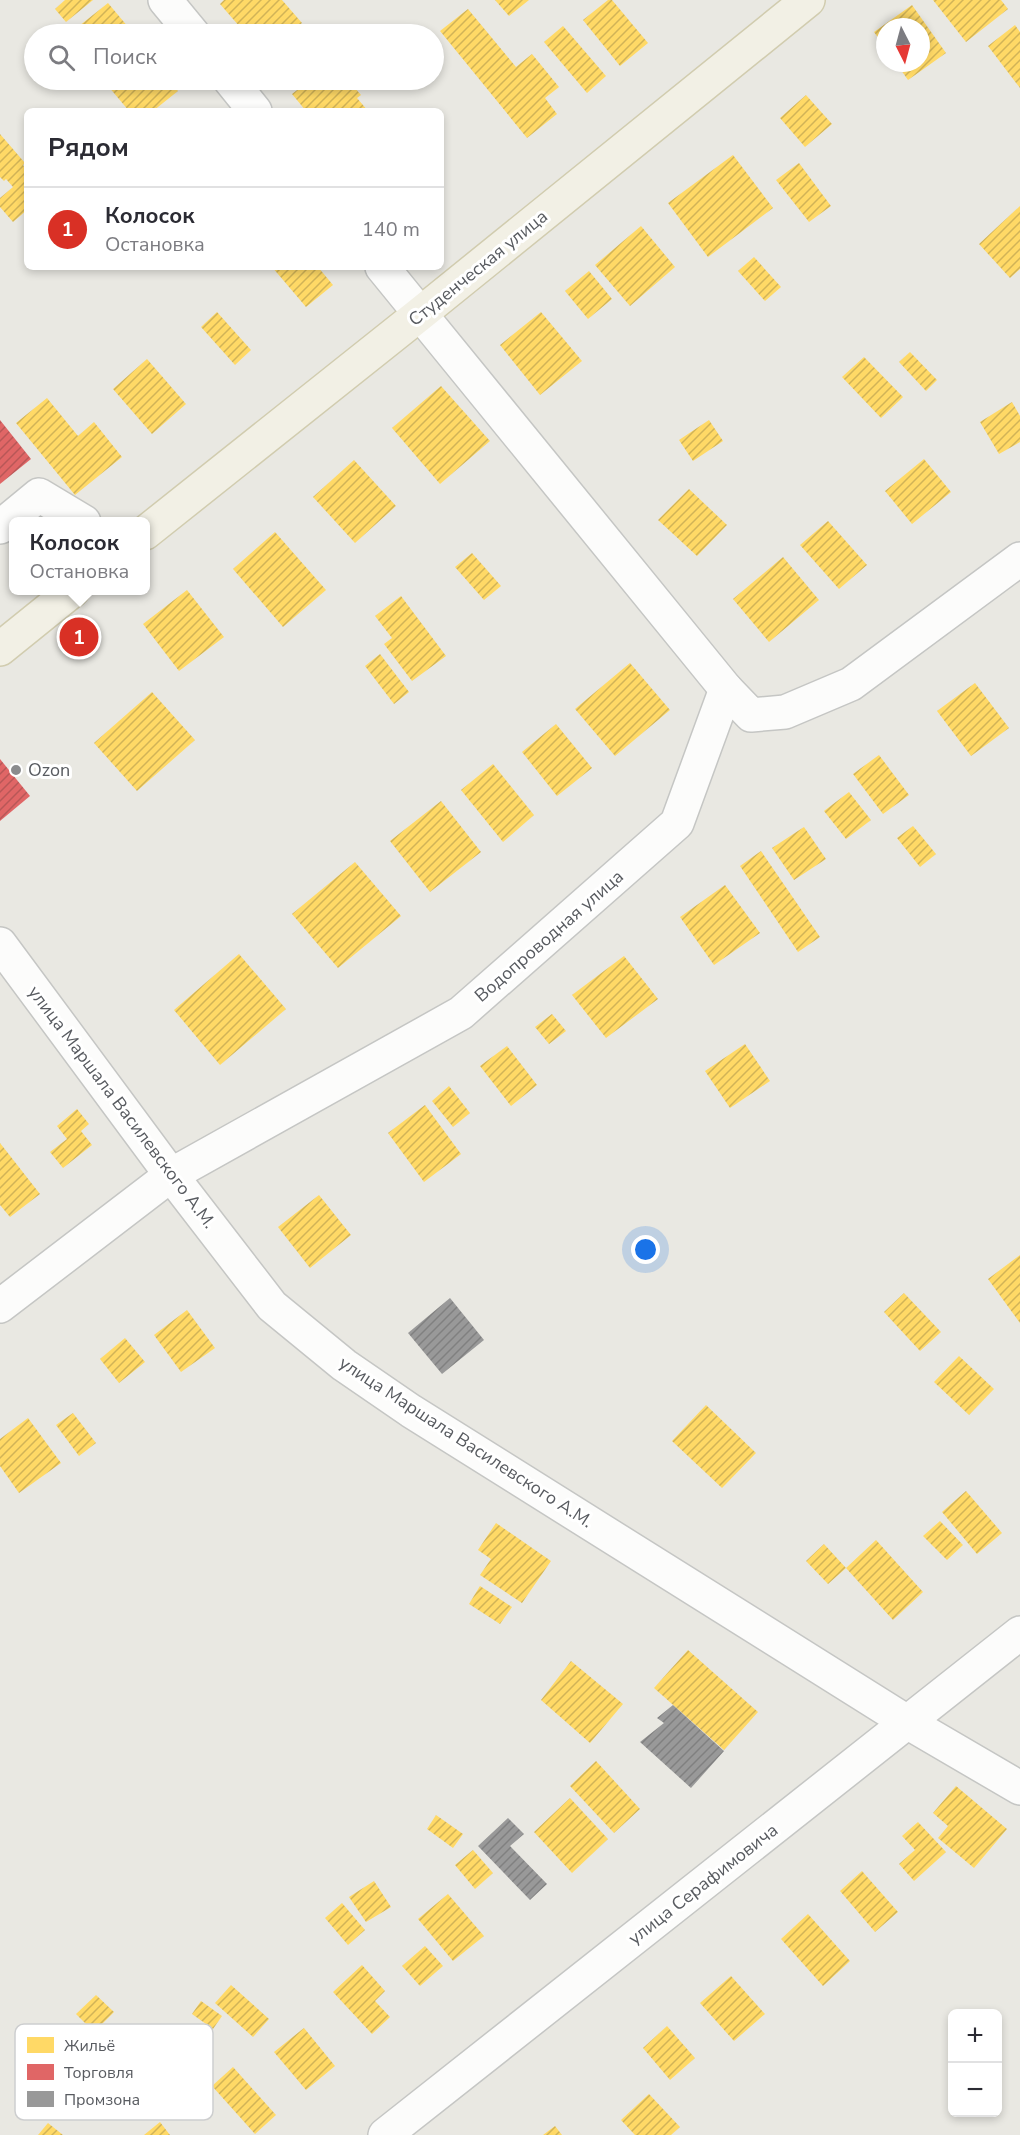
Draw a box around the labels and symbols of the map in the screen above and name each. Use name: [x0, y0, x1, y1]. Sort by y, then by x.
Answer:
north arrow: [876, 18, 930, 72]
street label: Студенческая улица: [404, 204, 552, 332]
pin: 1: [60, 614, 98, 660]
place label: Ozon: [28, 758, 70, 782]
marker: Ozon: [9, 763, 23, 777]
street label: Водопроводная улица: [469, 865, 629, 1007]
street label: улица Маршала Василевского А.М.: [23, 981, 221, 1233]
your location: [631, 1235, 660, 1264]
street label: улица Маршала Василевского А.М.: [334, 1351, 598, 1533]
street label: улица Серафимовича: [623, 1818, 783, 1950]
legend: [15, 2024, 213, 2120]
text: Жильё: [64, 2035, 115, 2057]
text: Торговля: [64, 2062, 134, 2084]
text: Промзона: [64, 2089, 140, 2111]

